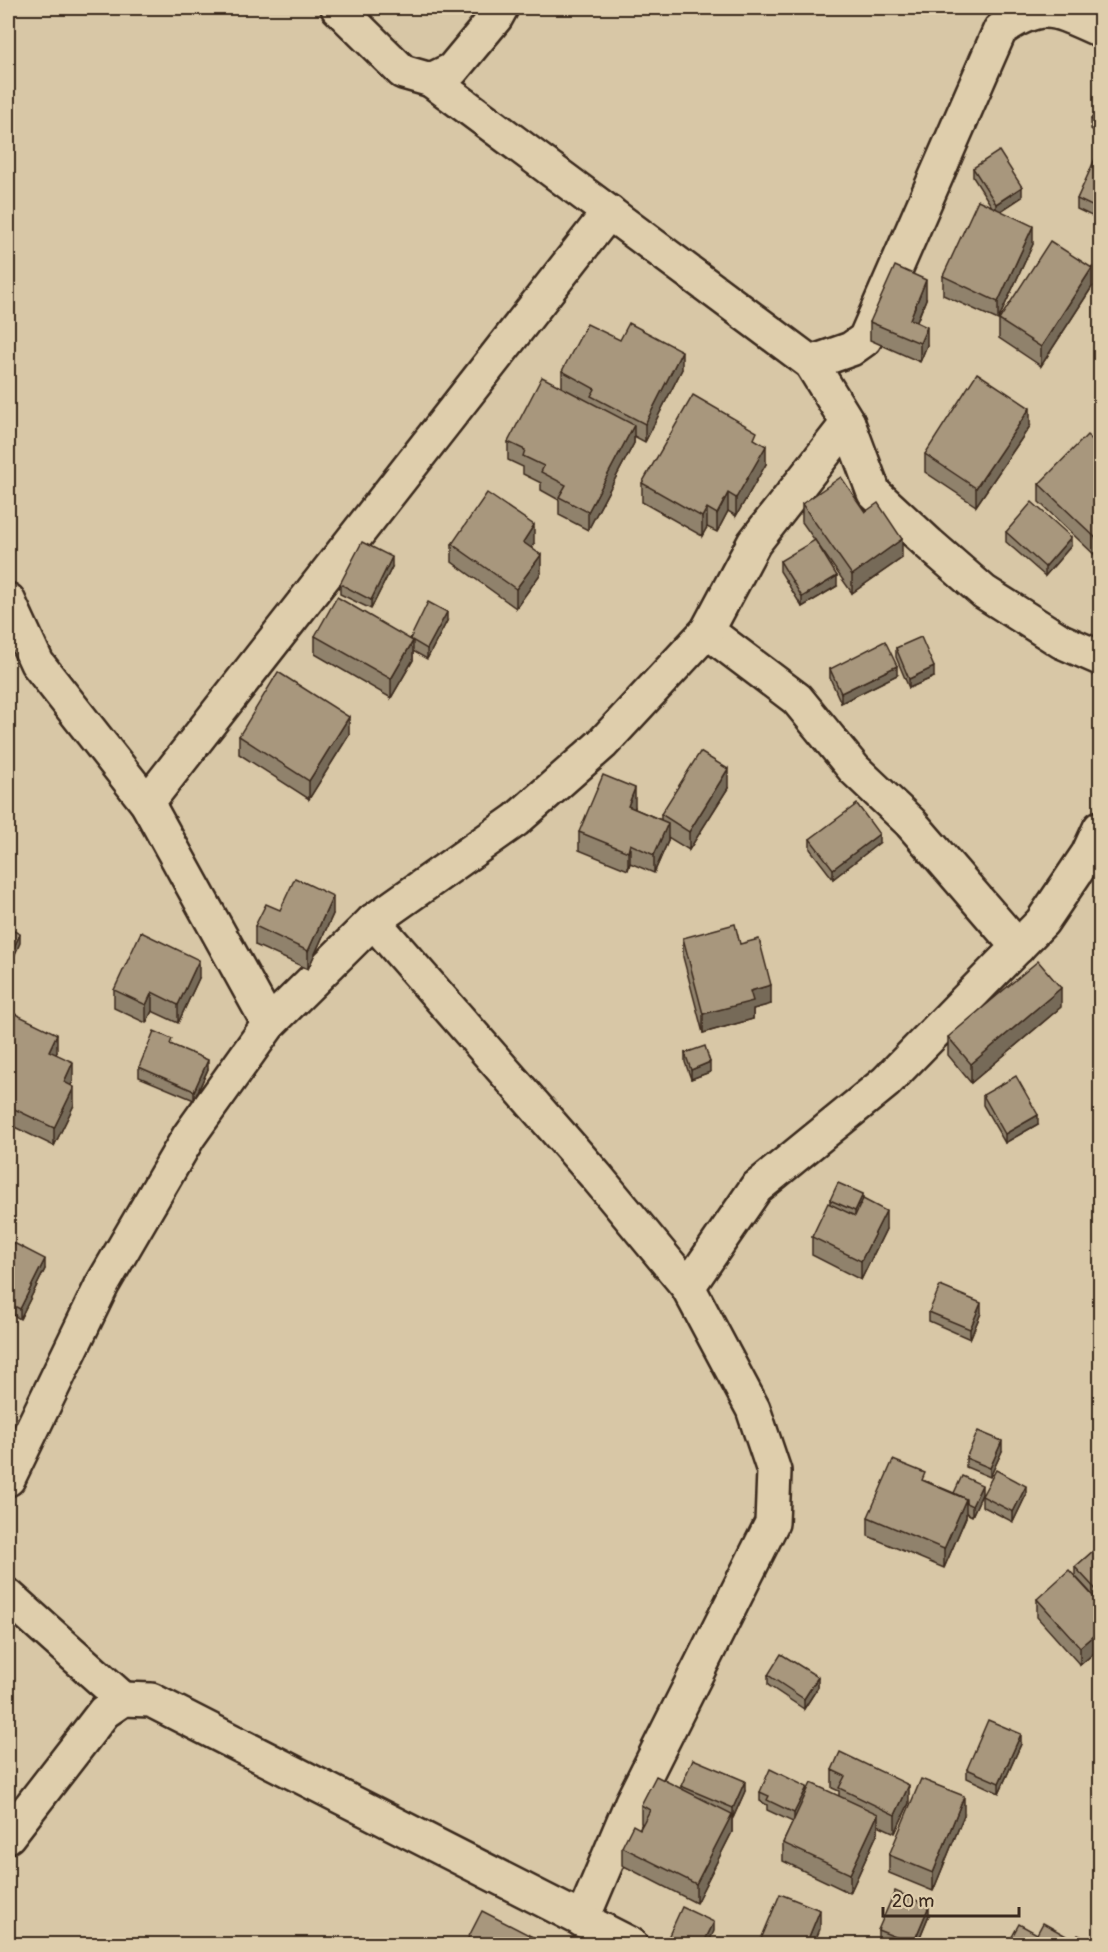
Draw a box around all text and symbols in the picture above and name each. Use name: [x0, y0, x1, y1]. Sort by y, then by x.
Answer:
scale bar: [883, 1880, 1020, 1918]
text: 20 m: [892, 1890, 934, 1913]

